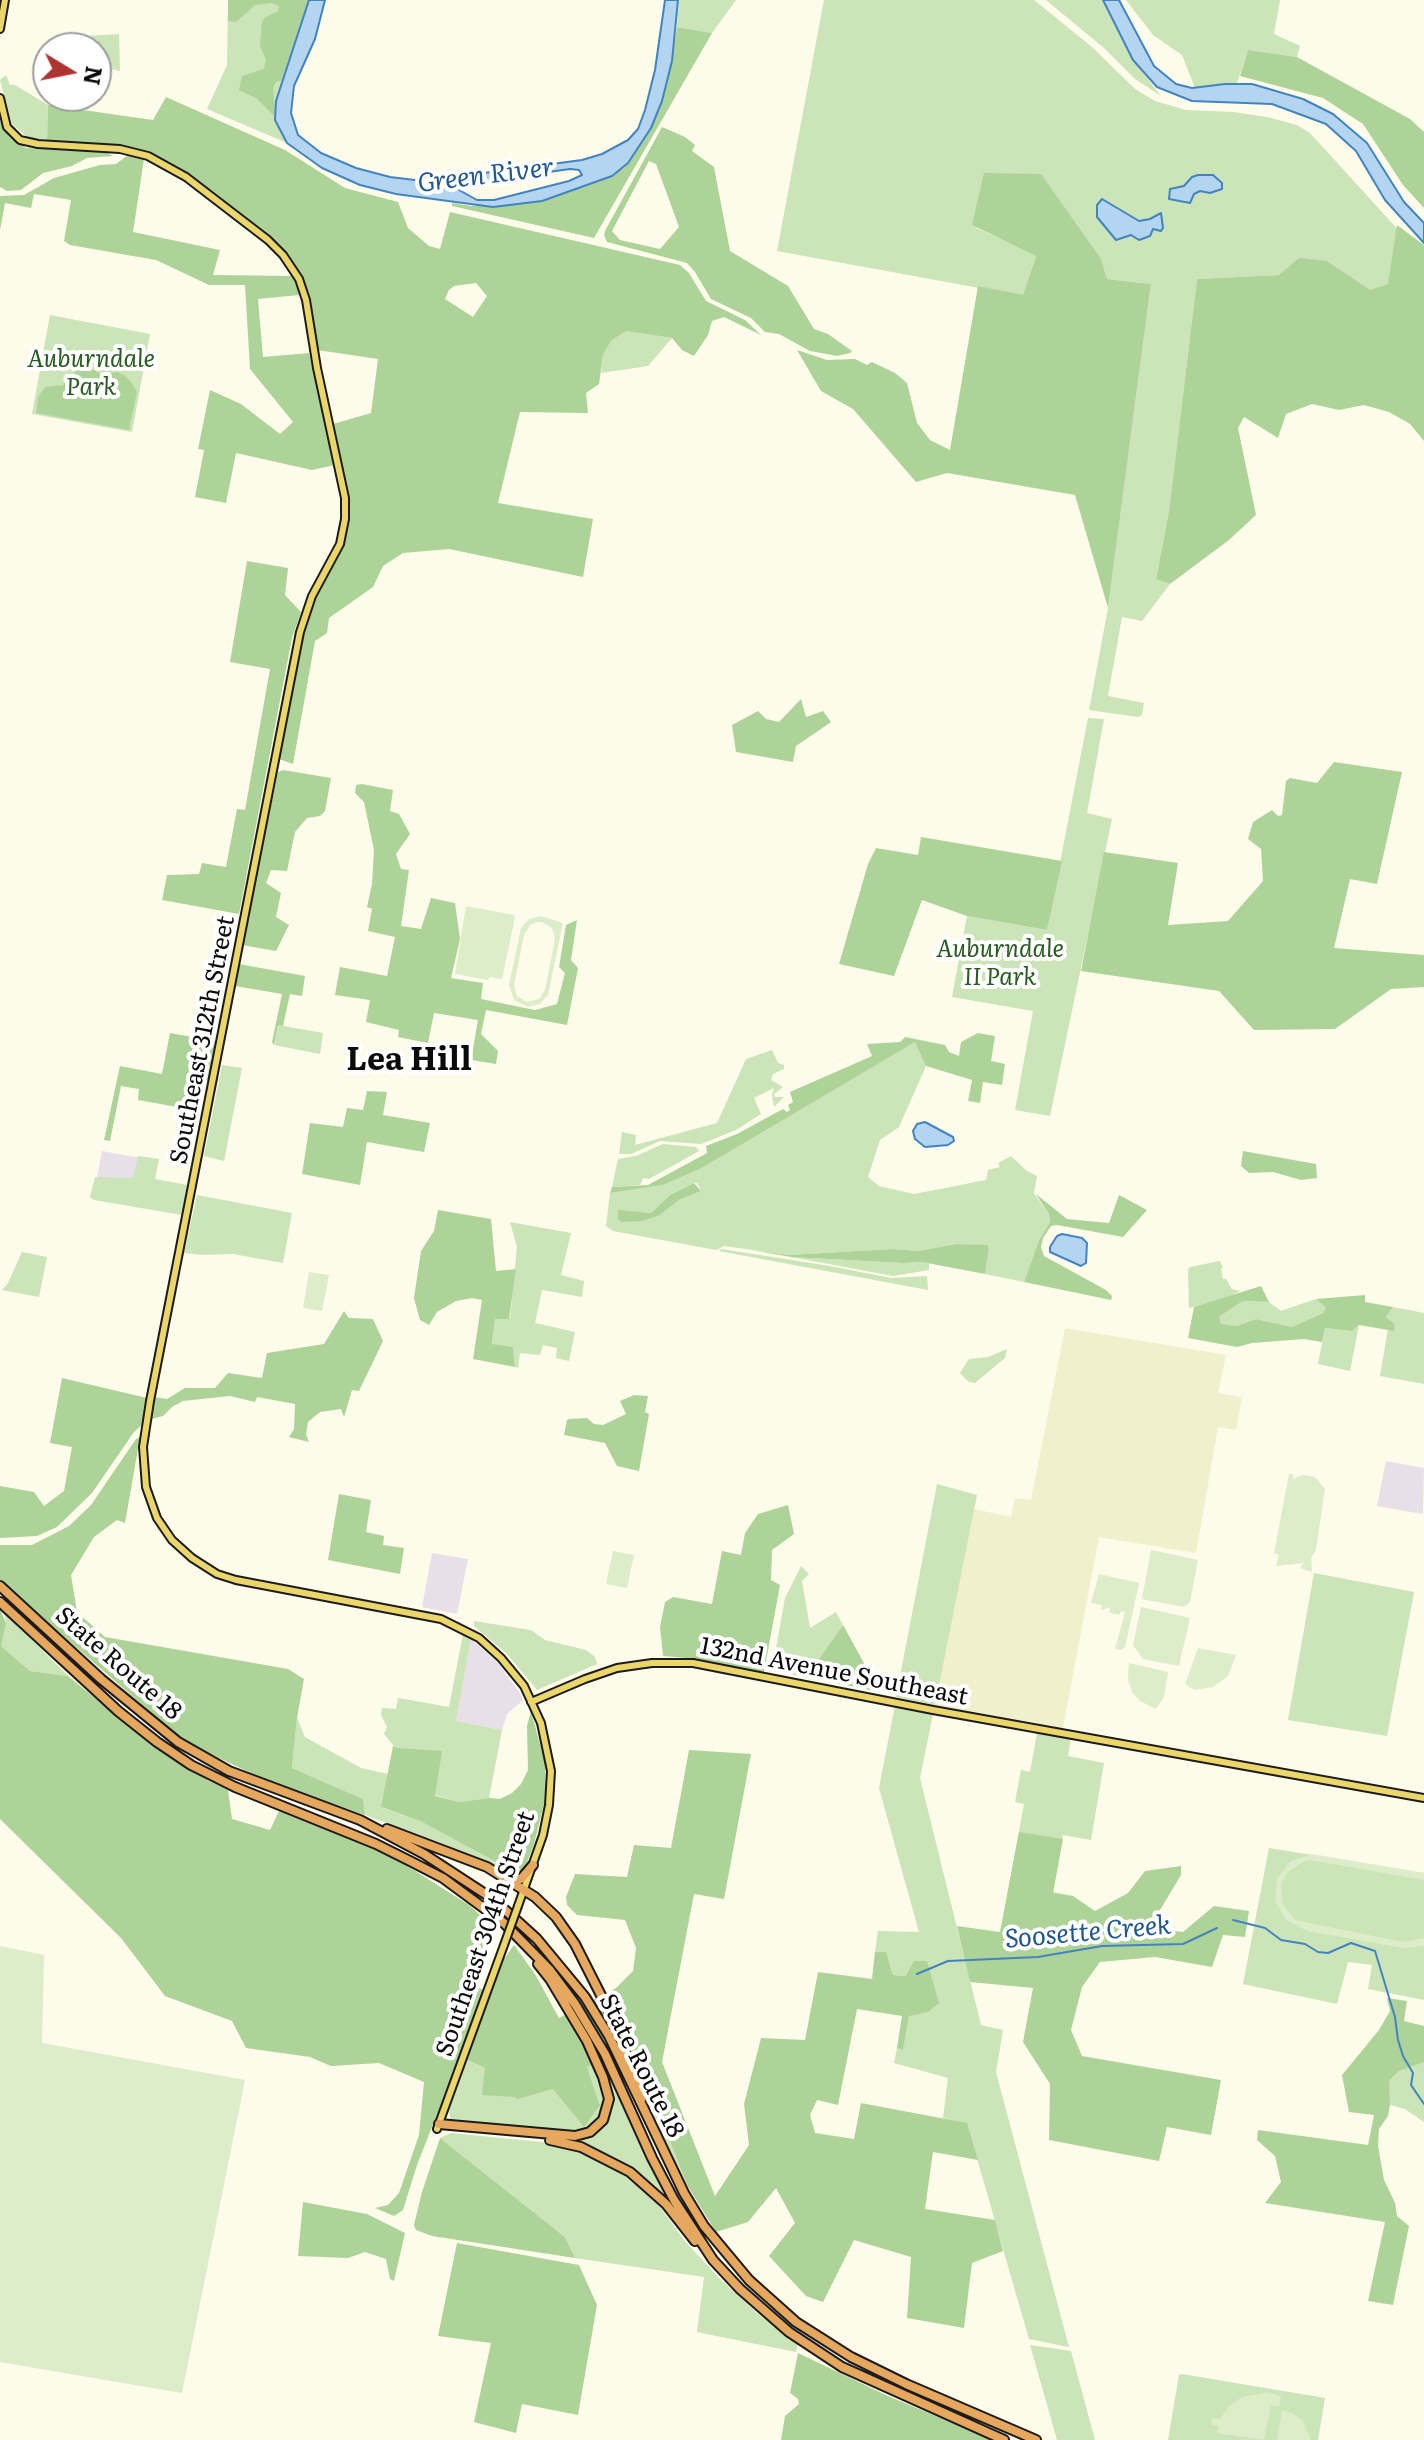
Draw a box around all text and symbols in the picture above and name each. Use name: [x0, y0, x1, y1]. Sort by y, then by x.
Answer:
north arrow: [32, 32, 112, 112]
text: N: [76, 64, 112, 88]
water label: Green River: [416, 152, 556, 200]
park label: Auburndale Park: [27, 346, 155, 402]
street label: Southeast 312th Street: [165, 913, 241, 1167]
park label: Auburndale II Park: [936, 936, 1064, 992]
district label: Lea Hill: [346, 1042, 472, 1080]
street label: State Route 18: [49, 1601, 187, 1727]
street label: 132nd Avenue Southeast: [698, 1632, 970, 1712]
street label: Southeast 304th Street: [430, 1807, 542, 2061]
water label: Soosette Creek: [1004, 1910, 1172, 1956]
street label: State Route 18: [592, 1989, 690, 2143]

